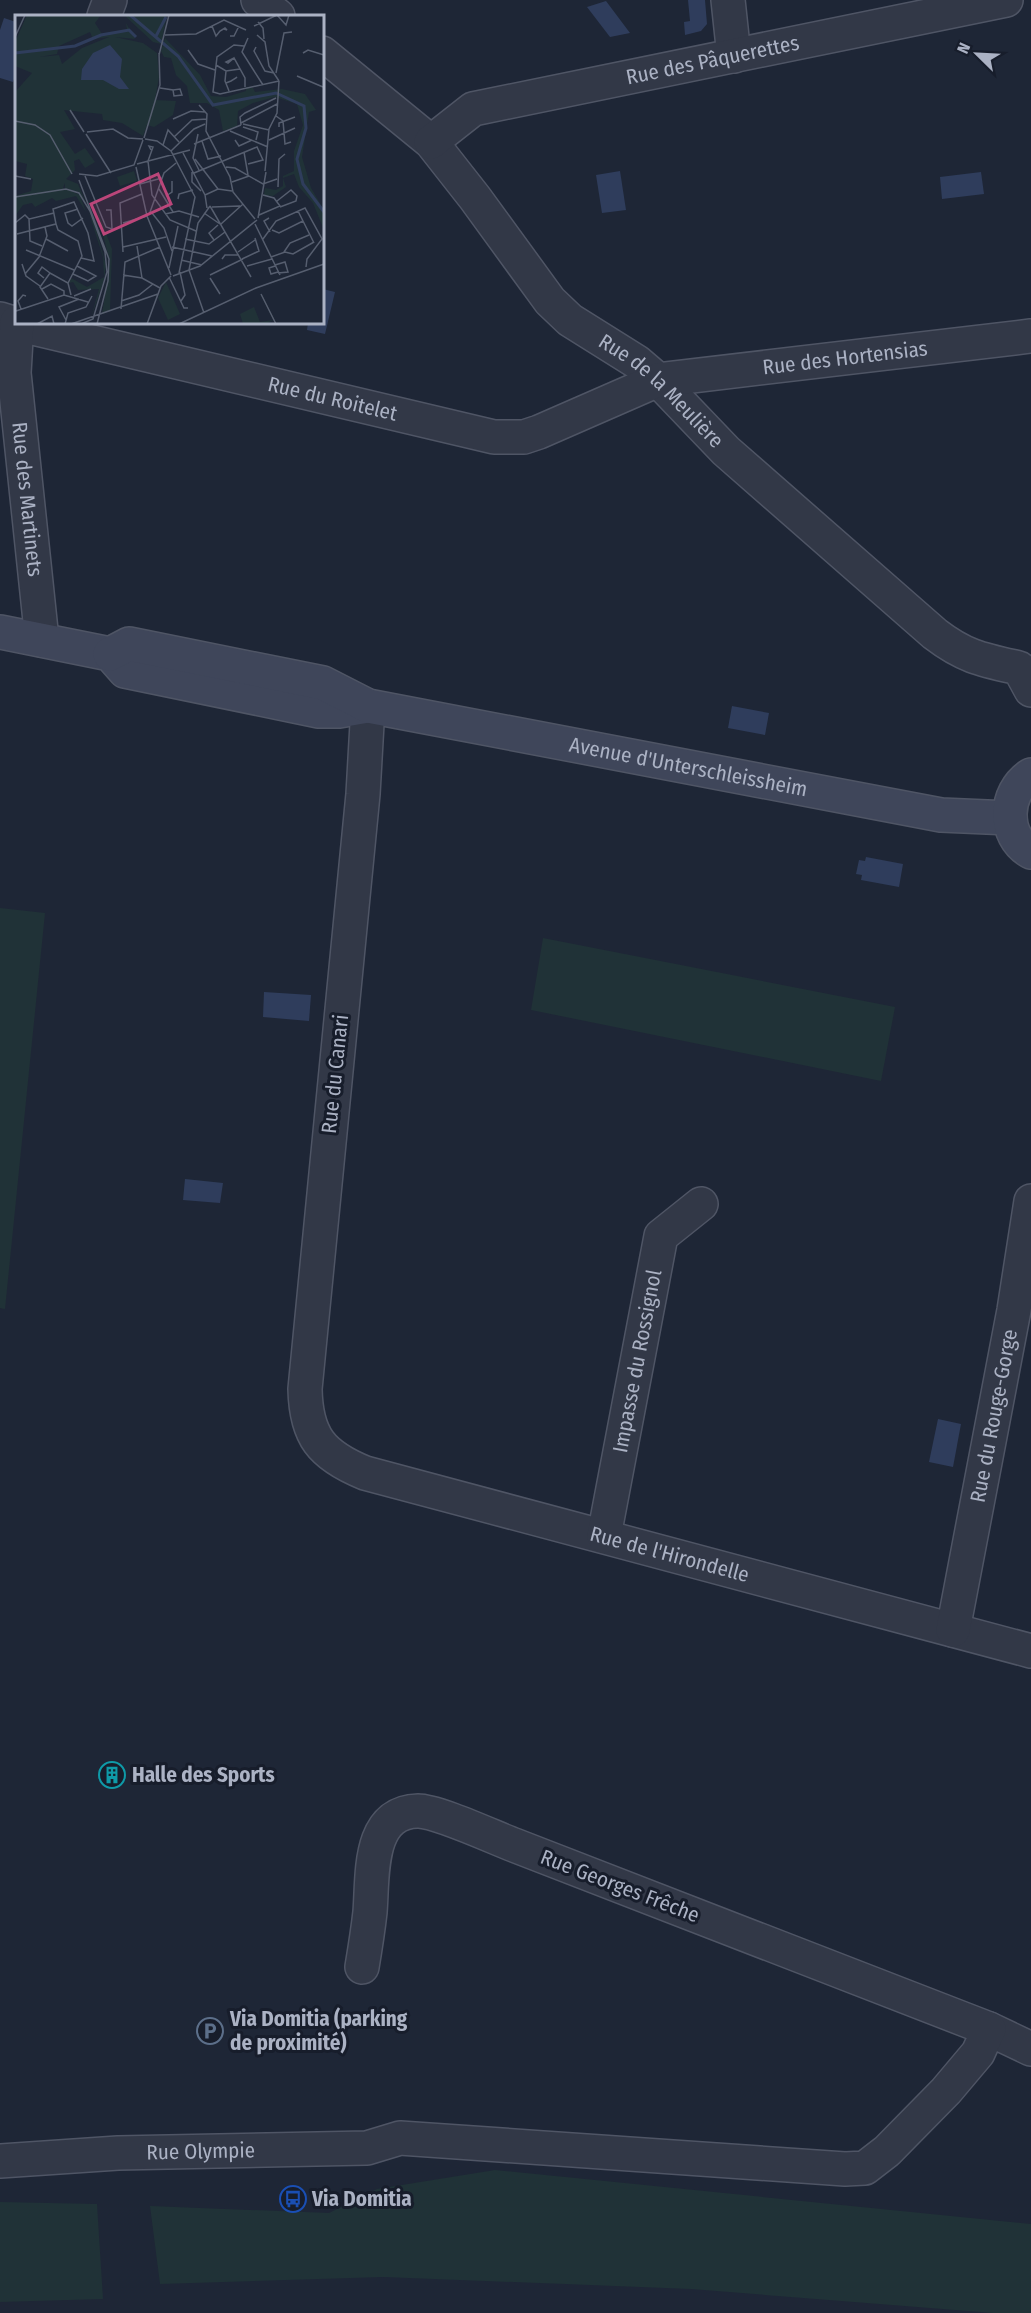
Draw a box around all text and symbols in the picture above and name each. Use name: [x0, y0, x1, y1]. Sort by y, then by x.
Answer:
inset map: [15, 15, 324, 324]
north arrow: [947, 24, 1007, 84]
street label: Rue des Pâquerettes: [624, 30, 801, 90]
text: N: [953, 40, 974, 56]
street label: Rue de la Meulière: [594, 328, 729, 453]
street label: Rue des Hortensias: [761, 335, 929, 381]
street label: Rue du Roitelet: [265, 371, 400, 427]
street label: Rue des Martinets: [6, 421, 48, 578]
street label: Avenue d'Unterschleissheim: [567, 732, 810, 802]
street label: Rue du Canari: [316, 1013, 354, 1135]
street label: Impasse du Rossignol: [607, 1267, 667, 1455]
street label: Rue du Rouge-Gorge: [965, 1327, 1023, 1505]
street label: Rue de l'Hirondelle: [587, 1521, 752, 1588]
building icon: Halle des Sports: [97, 1760, 127, 1790]
place label: Halle des Sports: [132, 1762, 275, 1788]
street label: Rue Georges Frêche: [537, 1844, 703, 1928]
place label: Via Domitia (parking de proximité): [229, 2006, 408, 2056]
parking icon: Via Domitia (parking de proximité): [195, 2016, 225, 2046]
street label: Rue Olympie: [146, 2137, 255, 2165]
bus stop icon: Via Domitia: [278, 2184, 308, 2214]
place label: Via Domitia: [311, 2186, 412, 2212]

